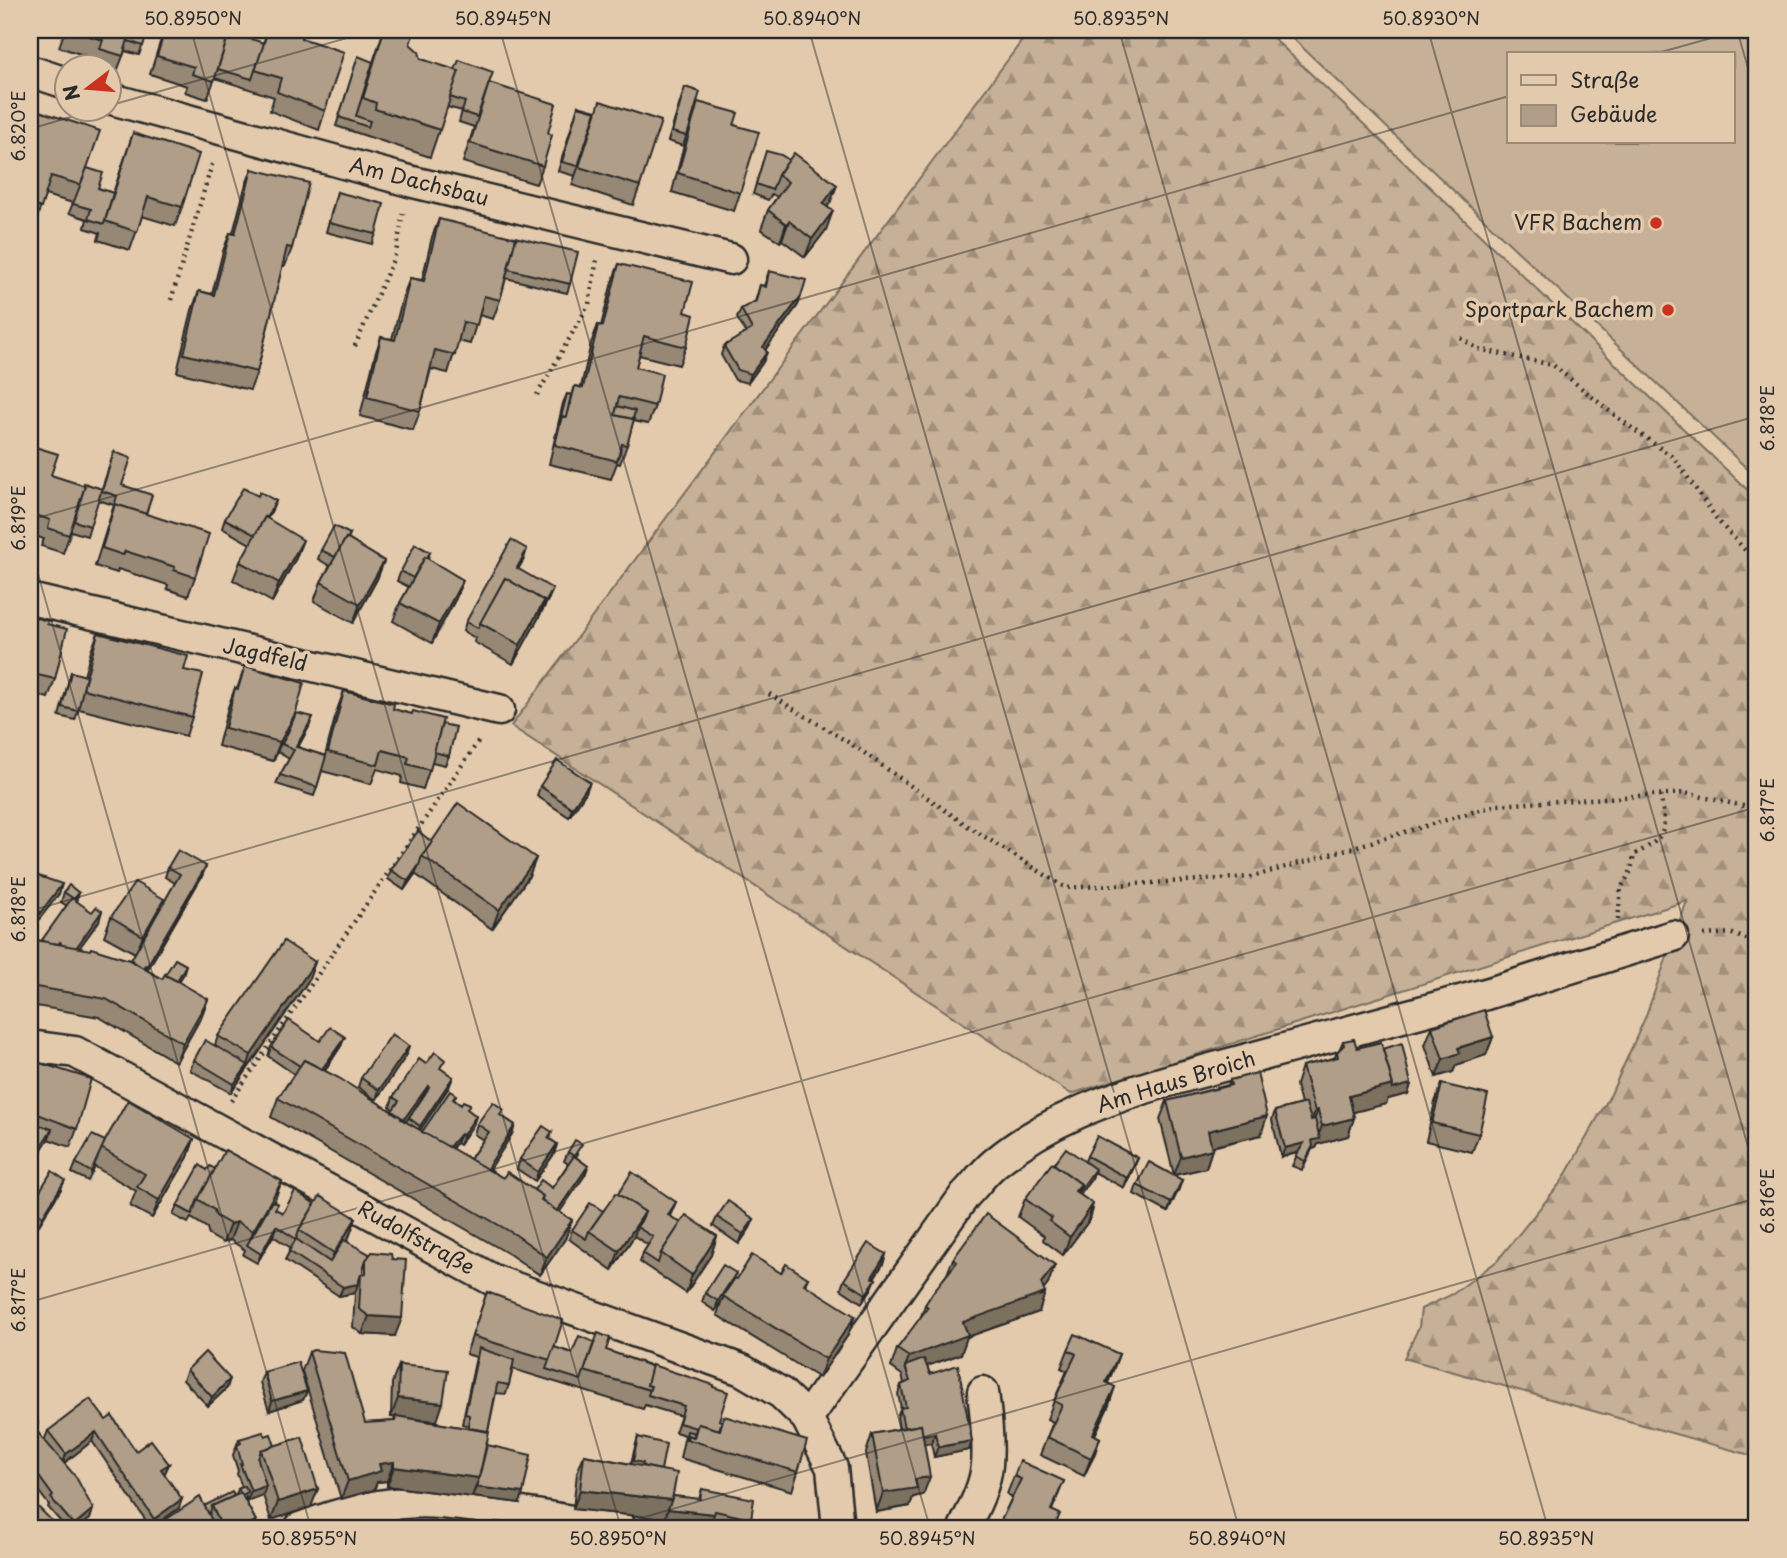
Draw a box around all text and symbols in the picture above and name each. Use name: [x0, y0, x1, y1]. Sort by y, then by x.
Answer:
text: 50.8950°N: [144, 4, 242, 31]
text: 50.8945°N: [454, 4, 552, 31]
text: 50.8940°N: [763, 4, 861, 31]
text: 50.8935°N: [1073, 4, 1169, 31]
text: 50.8930°N: [1382, 4, 1480, 31]
north arrow: [52, 52, 122, 122]
legend: [1507, 52, 1734, 144]
text: Straße: [1570, 63, 1639, 95]
text: N: [55, 82, 86, 104]
text: 6.820°E: [4, 91, 31, 161]
text: Gebäude: [1570, 97, 1657, 129]
street label: Am Dachsbau: [346, 147, 493, 213]
place label: VFR Bachem: [1514, 205, 1642, 237]
marker: VFR Bachem: [1648, 215, 1664, 231]
place label: Sportpark Bachem: [1465, 292, 1654, 324]
marker: Sportpark Bachem: [1660, 302, 1676, 318]
text: 6.818°E: [1753, 385, 1780, 451]
text: 6.819°E: [4, 485, 31, 551]
street label: Jagdfeld: [220, 628, 311, 678]
text: 6.817°E: [1753, 778, 1780, 842]
text: 6.818°E: [4, 876, 31, 942]
street label: Am Haus Broich: [1092, 1041, 1259, 1119]
text: 6.816°E: [1753, 1168, 1780, 1234]
street label: Rudolfstraße: [353, 1191, 481, 1282]
text: 6.817°E: [4, 1268, 31, 1332]
text: 50.8955°N: [261, 1524, 357, 1551]
text: 50.8950°N: [569, 1524, 667, 1551]
text: 50.8945°N: [878, 1524, 976, 1551]
text: 50.8940°N: [1188, 1524, 1286, 1551]
text: 50.8935°N: [1498, 1524, 1594, 1551]

